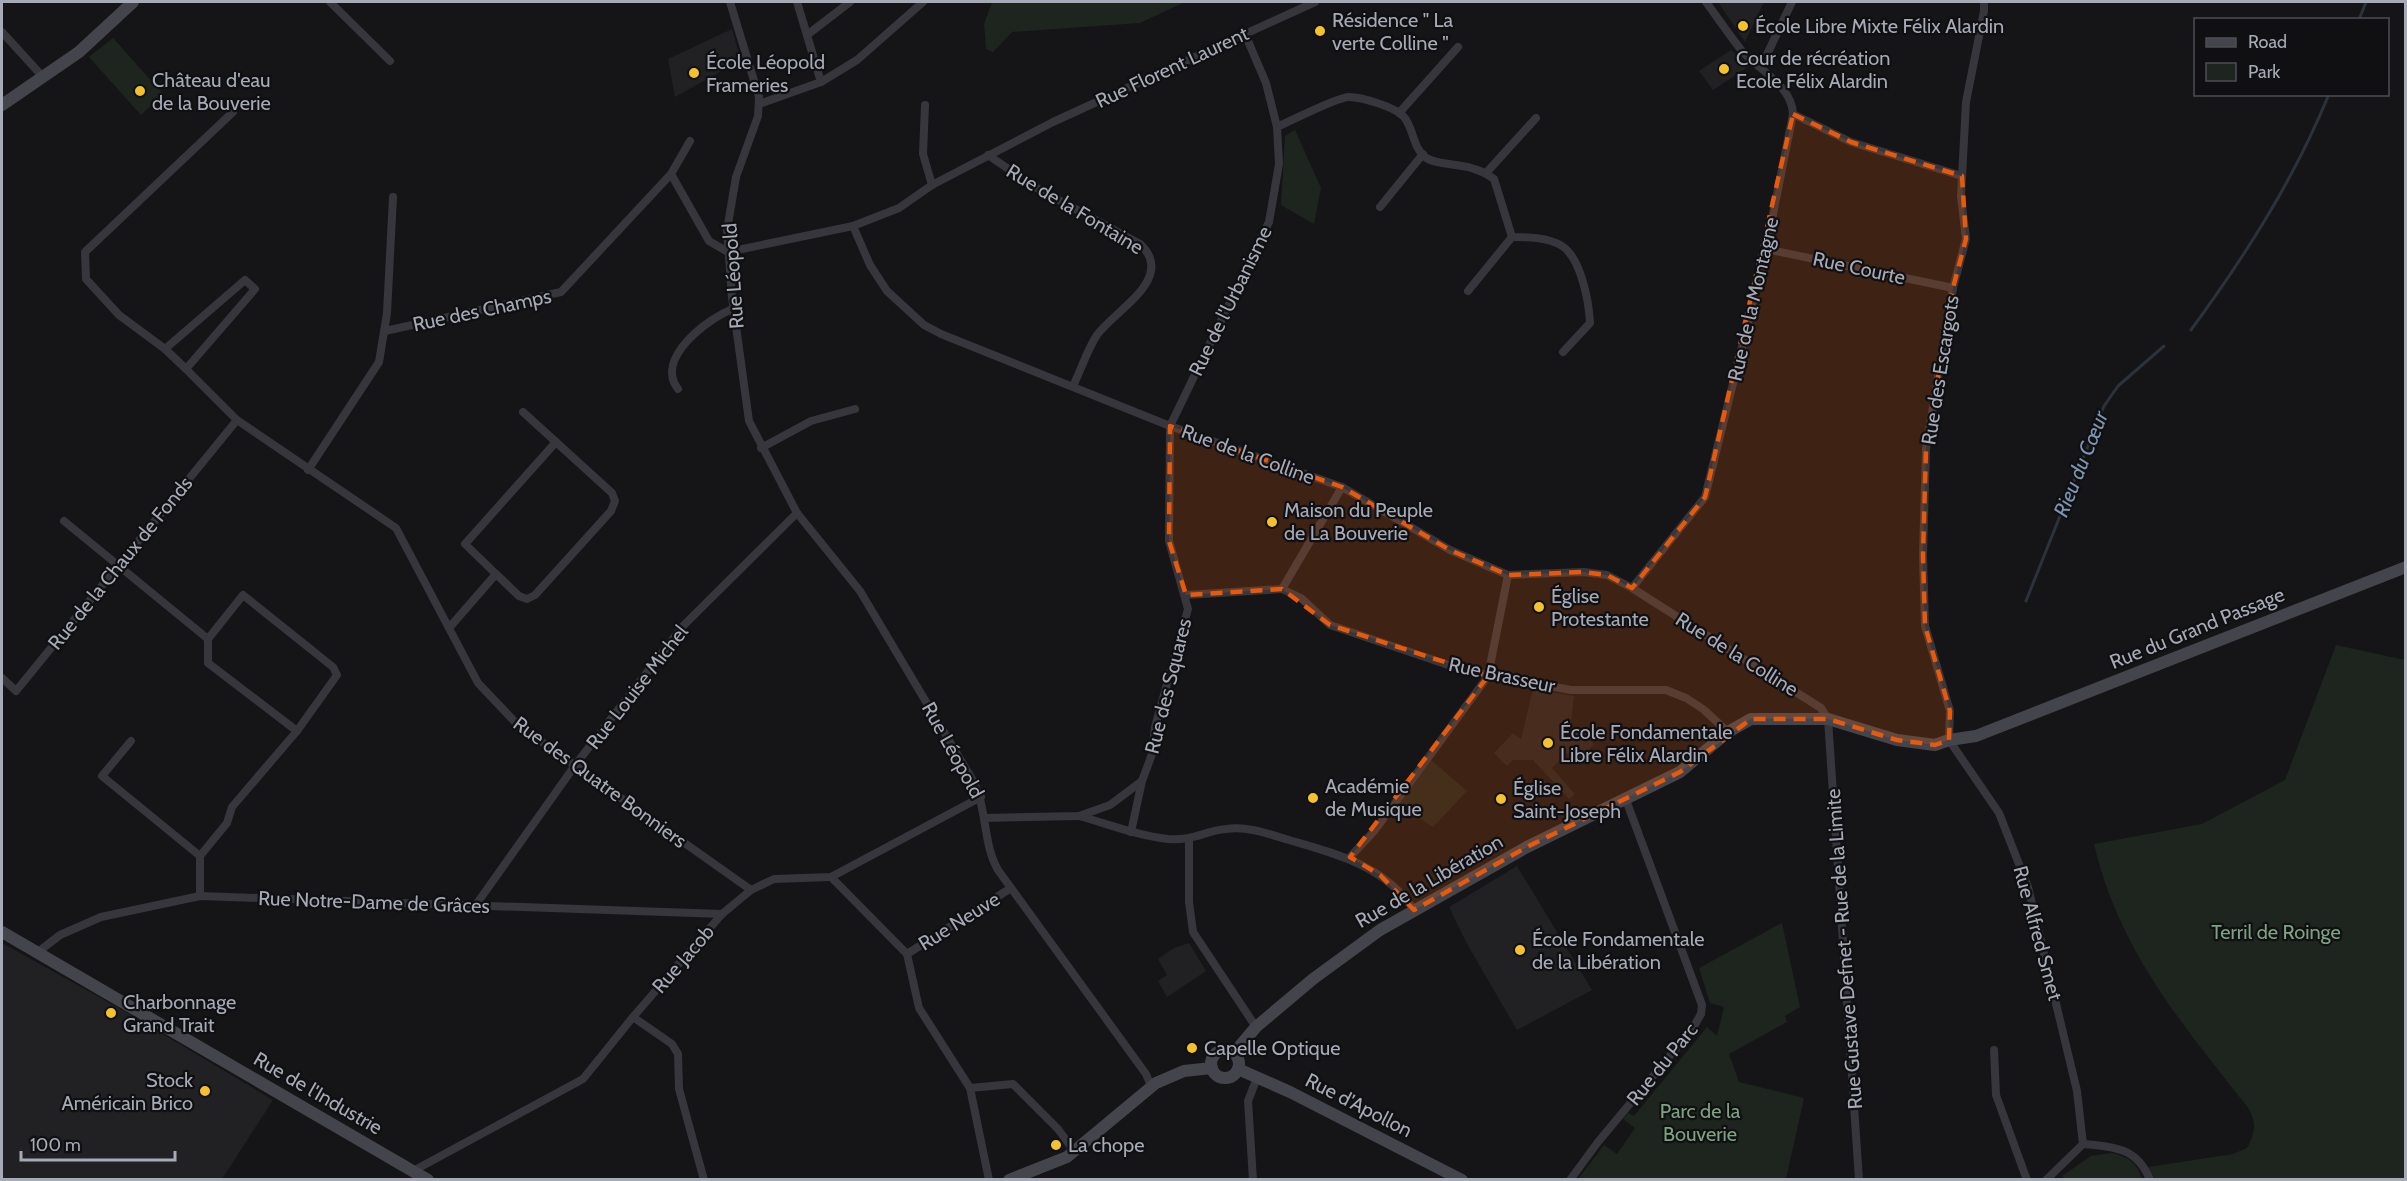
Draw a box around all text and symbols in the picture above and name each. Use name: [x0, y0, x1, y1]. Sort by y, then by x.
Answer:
place label: Résidence " La verte Colline ": [1332, 8, 1454, 55]
place label: École Libre Mixte Félix Alardin: [1755, 14, 2004, 38]
legend: [2194, 18, 2389, 96]
marker: École Libre Mixte Félix Alardin: [1736, 19, 1750, 33]
street label: Rue Florent Laurent: [1092, 21, 1252, 113]
marker: Résidence " La verte Colline ": [1313, 24, 1327, 38]
text: Road: [2248, 31, 2287, 53]
place label: Cour de récréation Ecole Félix Alardin: [1736, 46, 1890, 93]
place label: École Léopold Frameries: [706, 50, 825, 97]
text: Park: [2248, 61, 2281, 83]
marker: Cour de récréation Ecole Félix Alardin: [1717, 62, 1731, 76]
marker: École Léopold Frameries: [687, 66, 701, 80]
place label: Château d'eau de la Bouverie: [152, 68, 271, 115]
marker: Château d'eau de la Bouverie: [133, 84, 147, 98]
street label: Rue de la Fontaine: [1002, 159, 1148, 259]
street label: Rue de la Montagne: [1722, 215, 1784, 383]
street label: Rue Léopold: [717, 222, 749, 330]
street label: Rue de l'Urbanisme: [1183, 222, 1277, 380]
street label: Rue Courte: [1811, 247, 1907, 289]
street label: Rue des Champs: [411, 284, 553, 336]
street label: Rue des Escargots: [1916, 293, 1964, 447]
water label: Rieu du Cœur: [2048, 406, 2114, 520]
street label: Rue de la Colline: [1178, 419, 1318, 489]
street label: Rue de la Chaux de Fonds: [43, 472, 197, 654]
place label: Maison du Peuple de La Bouverie: [1284, 498, 1433, 545]
marker: Maison du Peuple de La Bouverie: [1265, 515, 1279, 529]
street label: Rue du Grand Passage: [2106, 582, 2288, 674]
place label: Église Protestante: [1551, 584, 1649, 631]
marker: Église Protestante: [1532, 600, 1546, 614]
street label: Rue de la Colline: [1671, 607, 1803, 701]
street label: Rue des Squares: [1140, 616, 1196, 756]
street label: Rue Louise Michel: [581, 620, 693, 754]
street label: Rue Brasseur: [1447, 652, 1558, 698]
street label: Rue Léopold: [917, 698, 989, 802]
street label: Rue des Quatre Bonniers: [509, 711, 691, 853]
place label: École Fondamentale Libre Félix Alardin: [1560, 720, 1733, 767]
marker: École Fondamentale Libre Félix Alardin: [1541, 736, 1555, 750]
place label: Académie de Musique: [1325, 774, 1422, 821]
place label: Église Saint-Joseph: [1513, 776, 1621, 823]
street label: Rue Gustave Defnet - Rue de la Limite: [1821, 788, 1867, 1110]
marker: Académie de Musique: [1306, 791, 1320, 805]
marker: Église Saint-Joseph: [1494, 792, 1508, 806]
street label: Rue de la Libération: [1351, 829, 1507, 933]
street label: Rue Alfred Smet: [2008, 863, 2068, 1003]
street label: Rue Notre-Dame de Grâces: [258, 886, 490, 918]
street label: Rue Neuve: [914, 887, 1004, 955]
street label: Rue Jacob: [647, 920, 719, 998]
park label: Terril de Roinge: [2211, 920, 2341, 944]
place label: École Fondamentale de la Libération: [1532, 927, 1705, 974]
marker: École Fondamentale de la Libération: [1513, 943, 1527, 957]
place label: Charbonnage Grand Trait: [123, 990, 236, 1037]
marker: Charbonnage Grand Trait: [104, 1006, 118, 1020]
street label: Rue du Parc: [1622, 1018, 1702, 1110]
place label: Capelle Optique: [1204, 1036, 1340, 1060]
marker: Capelle Optique: [1185, 1041, 1199, 1055]
street label: Rue de l'Industrie: [249, 1047, 387, 1139]
place label: Stock Américain Brico: [61, 1068, 193, 1115]
street label: Rue d'Apollon: [1302, 1068, 1416, 1142]
marker: Stock Américain Brico: [198, 1084, 212, 1098]
park label: Parc de la Bouverie: [1660, 1099, 1741, 1146]
scale bar: [21, 1124, 176, 1162]
place label: La chope: [1068, 1133, 1144, 1157]
text: 100 m: [30, 1134, 81, 1156]
marker: La chope: [1049, 1138, 1063, 1152]

